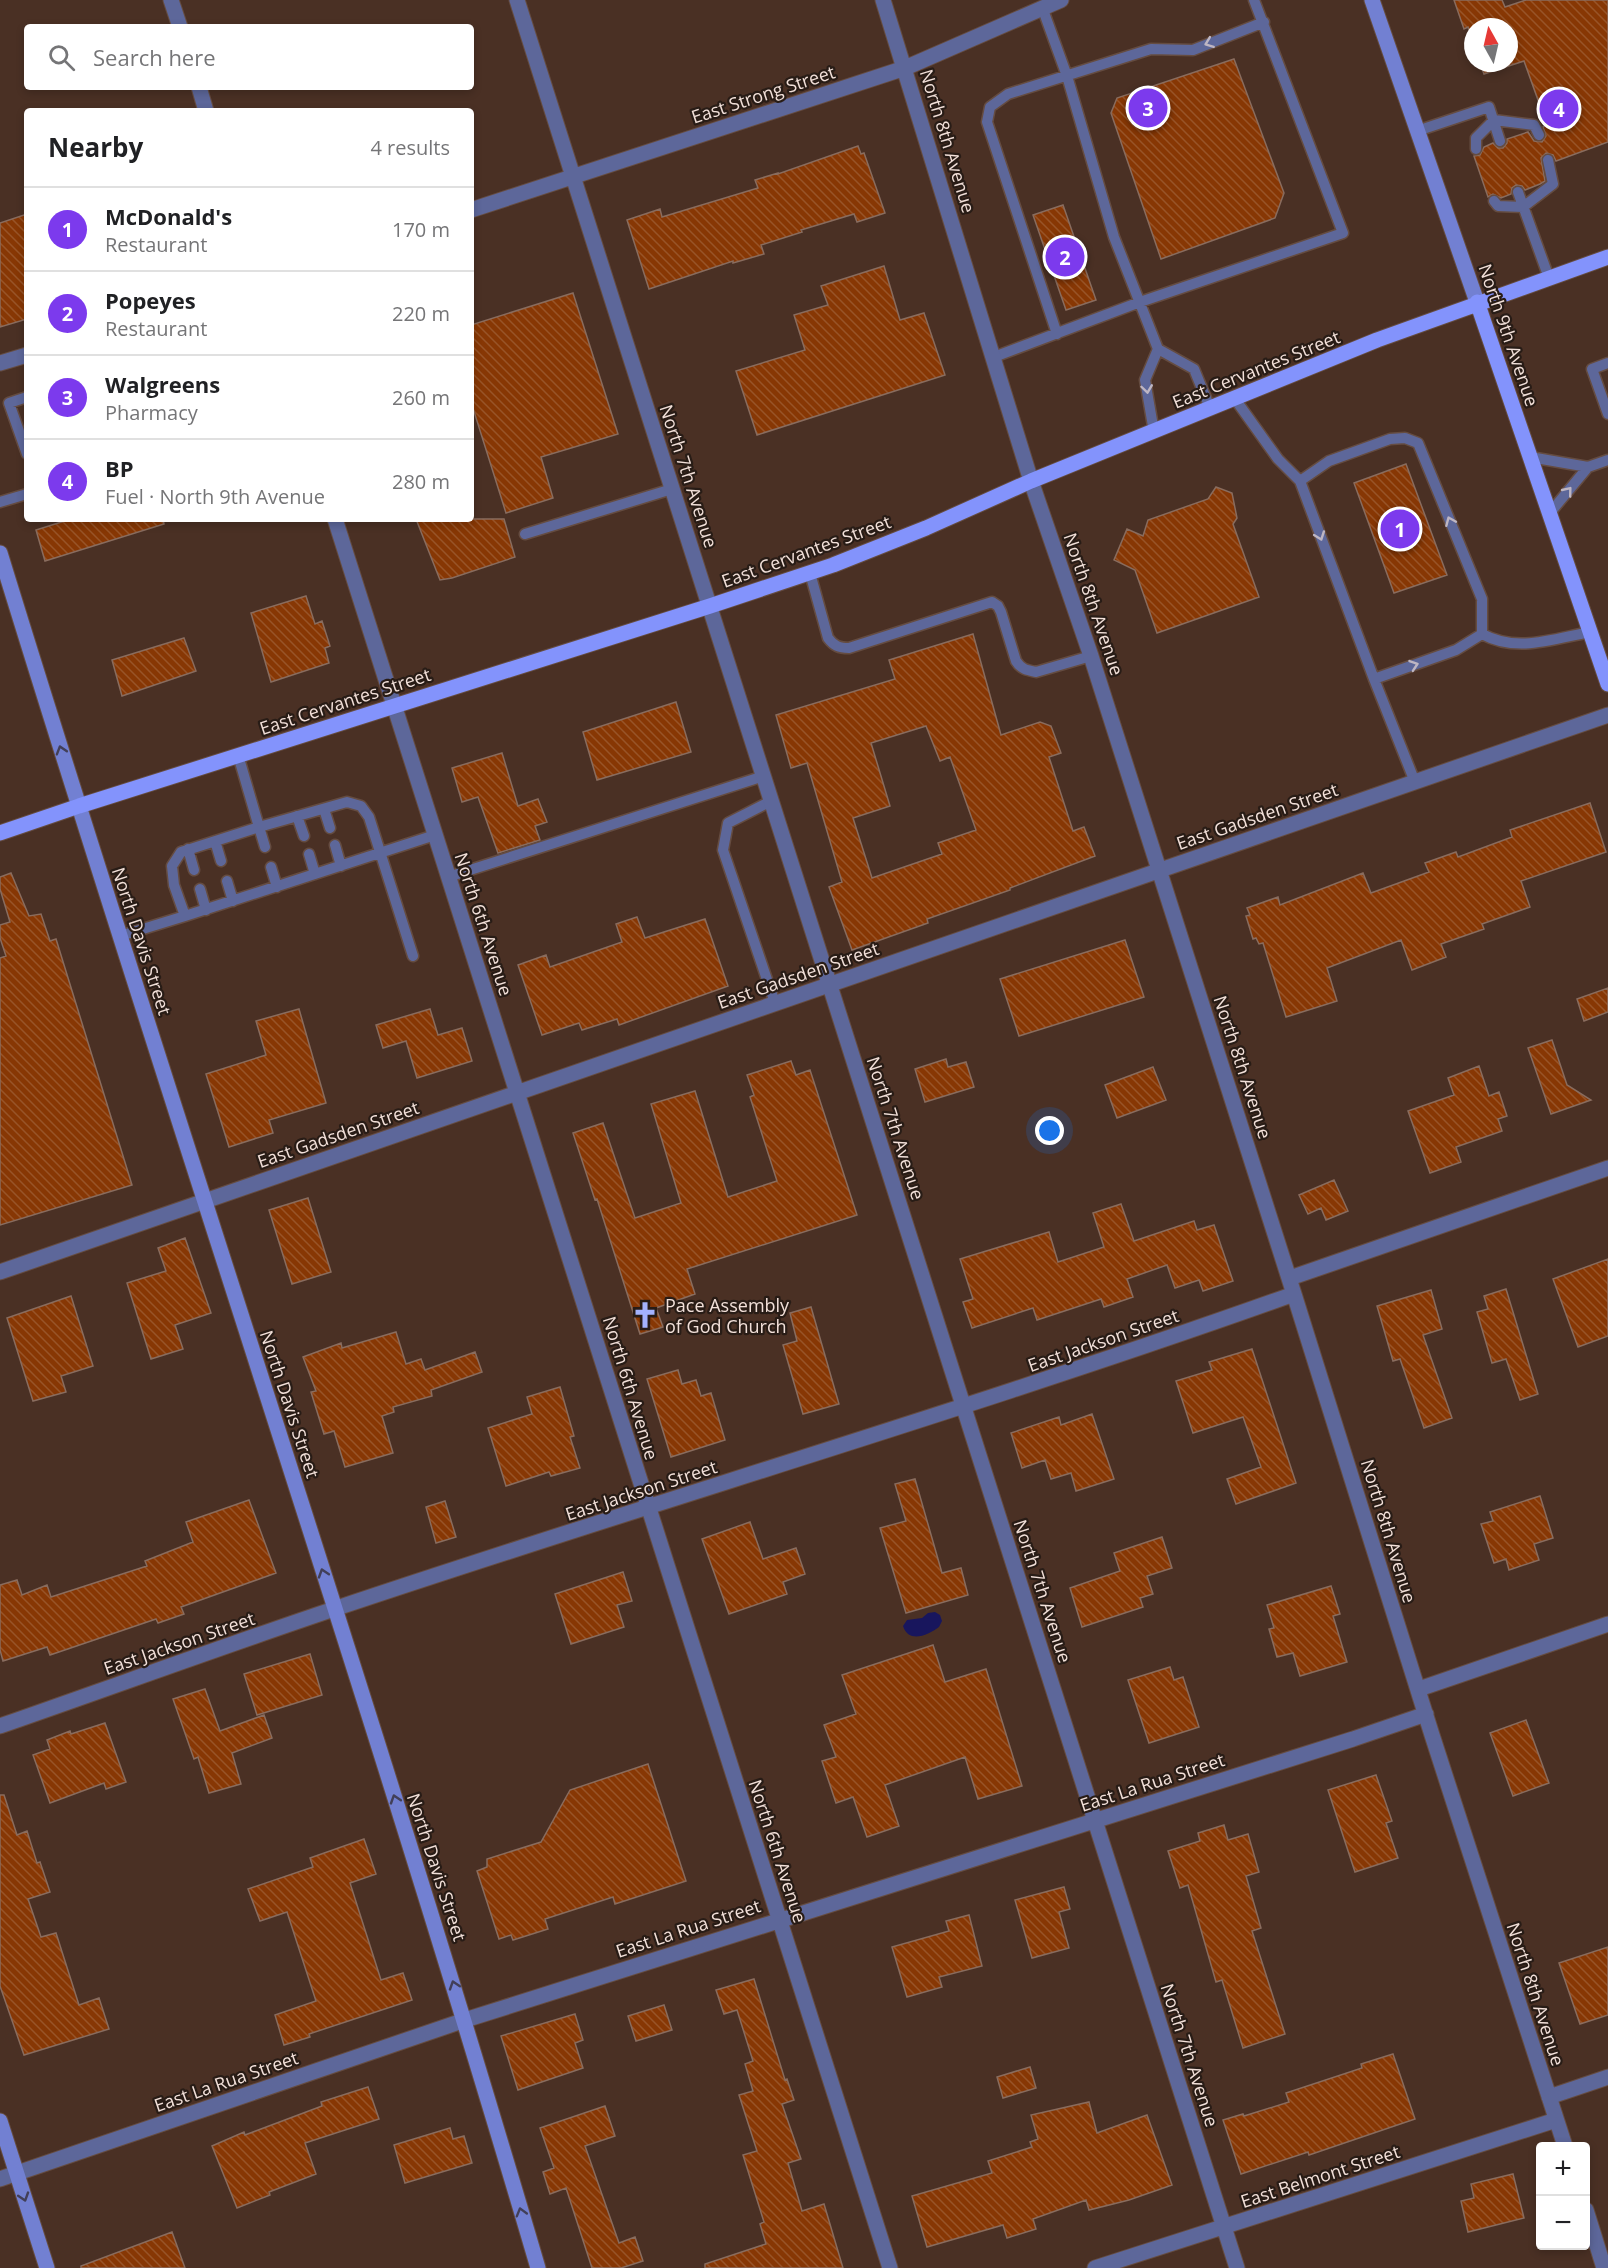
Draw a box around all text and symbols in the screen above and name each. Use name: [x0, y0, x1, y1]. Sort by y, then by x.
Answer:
north arrow: [1464, 18, 1518, 72]
search box: [24, 24, 474, 90]
one-way arrow: [1204, 36, 1215, 49]
icon: search: [45, 41, 78, 74]
text: Search here: [93, 42, 216, 72]
street label: East Strong Street: [688, 59, 838, 129]
street label: North 8th Avenue: [915, 66, 981, 216]
pin: 3: [1128, 86, 1168, 130]
pin: 4: [1540, 86, 1578, 132]
text: Nearby: [48, 129, 143, 165]
text: 4 results: [370, 134, 450, 161]
text: McDonald's: [105, 201, 232, 231]
text: 1: [62, 216, 73, 243]
text: 170 m: [392, 216, 450, 243]
text: Restaurant: [105, 231, 207, 258]
pin: 2: [1046, 234, 1084, 280]
street label: North 9th Avenue: [1473, 261, 1545, 409]
text: Popeyes: [105, 285, 196, 315]
text: 2: [62, 300, 73, 327]
text: 220 m: [392, 300, 450, 327]
text: Restaurant: [105, 315, 207, 342]
street label: East Cervantes Street: [1169, 324, 1343, 414]
text: Walgreens: [105, 369, 220, 399]
text: 3: [62, 384, 73, 411]
text: 260 m: [392, 384, 450, 411]
one-way arrow: [1141, 385, 1153, 394]
text: Pharmacy: [105, 399, 198, 426]
street label: North 7th Avenue: [655, 401, 723, 551]
text: BP: [105, 453, 134, 483]
text: 4: [62, 468, 73, 495]
text: 280 m: [392, 468, 450, 495]
text: Fuel · North 9th Avenue: [105, 483, 325, 510]
one-way arrow: [1561, 486, 1572, 497]
pin: 1: [1380, 506, 1420, 552]
street label: East Cervantes Street: [718, 509, 894, 593]
one-way arrow: [1445, 516, 1457, 527]
one-way arrow: [1313, 529, 1325, 540]
street label: North 8th Avenue: [1058, 530, 1130, 678]
one-way arrow: [1408, 659, 1419, 672]
street label: East Cervantes Street: [256, 662, 434, 740]
one-way arrow: [56, 745, 68, 756]
street label: East Gadsden Street: [1173, 777, 1341, 855]
street label: North 6th Avenue: [450, 849, 518, 999]
street label: North Davis Street: [107, 864, 177, 1018]
street label: East Gadsden Street: [714, 936, 882, 1014]
street label: North 8th Avenue: [1209, 992, 1277, 1142]
street label: North 7th Avenue: [862, 1053, 930, 1203]
street label: East Gadsden Street: [254, 1095, 422, 1173]
your location: [1035, 1116, 1064, 1145]
place label: Pace Assembly of God Church: [665, 1293, 790, 1338]
church icon: Pace Assembly of God Church: [630, 1300, 660, 1330]
street label: East Jackson Street: [1024, 1303, 1182, 1377]
street label: North 6th Avenue: [598, 1313, 664, 1463]
street label: North Davis Street: [255, 1327, 325, 1481]
street label: East Jackson Street: [562, 1454, 720, 1526]
street label: North 8th Avenue: [1356, 1456, 1422, 1606]
street label: North 7th Avenue: [1009, 1516, 1077, 1666]
one-way arrow: [318, 1568, 330, 1579]
street label: East Jackson Street: [100, 1606, 258, 1680]
street label: East La Rua Street: [1077, 1747, 1227, 1817]
street label: North 6th Avenue: [744, 1776, 812, 1926]
street label: North Davis Street: [402, 1790, 472, 1944]
one-way arrow: [390, 1794, 402, 1805]
street label: East La Rua Street: [613, 1893, 763, 1963]
street label: North 8th Avenue: [1502, 1919, 1570, 2069]
one-way arrow: [449, 1980, 461, 1991]
street label: North 7th Avenue: [1156, 1980, 1224, 2130]
street label: East La Rua Street: [151, 2045, 301, 2117]
street label: East Belmont Street: [1237, 2139, 1403, 2213]
map controls: [1536, 2142, 1590, 2250]
button: +: [1536, 2142, 1590, 2196]
one-way arrow: [17, 2191, 29, 2202]
button: −: [1536, 2196, 1590, 2250]
one-way arrow: [516, 2207, 529, 2217]

